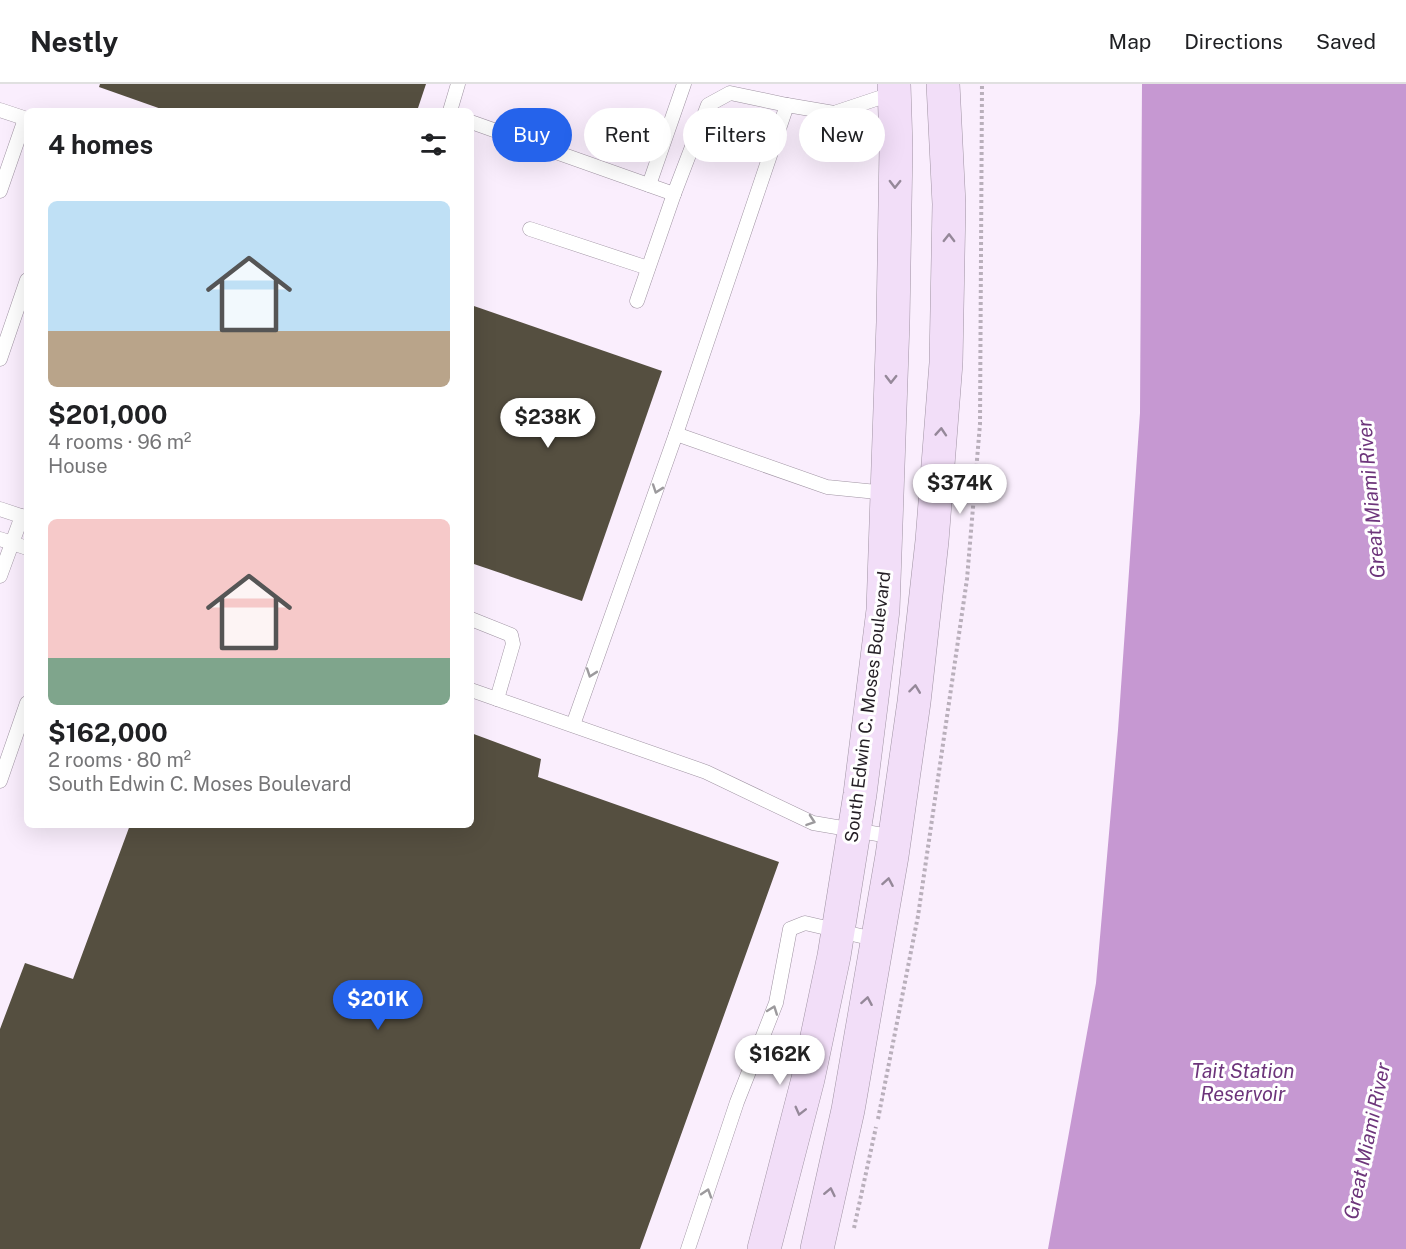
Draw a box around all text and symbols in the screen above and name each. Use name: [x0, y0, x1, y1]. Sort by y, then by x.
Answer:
text: Nestly: [30, 25, 118, 58]
text: Map: [1109, 29, 1151, 54]
text: Directions: [1184, 29, 1283, 54]
text: Saved: [1316, 29, 1376, 54]
chip: Buy: [492, 108, 572, 162]
chip: Rent: [584, 108, 671, 162]
chip: Filters: [683, 108, 787, 162]
chip: New: [799, 108, 885, 162]
icon: filters: [417, 128, 450, 161]
text: 4 homes: [48, 129, 153, 160]
one-way arrow: [889, 180, 902, 189]
one-way arrow: [942, 233, 955, 242]
icon: home: [195, 240, 303, 348]
one-way arrow: [885, 375, 898, 384]
pin: $238K: [506, 398, 590, 449]
text: $201,000: [48, 399, 167, 430]
text: $238K: [514, 405, 582, 429]
water label: Great Miami River: [1352, 418, 1390, 580]
one-way arrow: [934, 428, 947, 437]
text: 4 rooms · 96 m²: [48, 430, 191, 454]
text: House: [48, 454, 108, 478]
pin: $374K: [918, 464, 1002, 515]
text: $374K: [927, 471, 993, 495]
one-way arrow: [652, 483, 665, 494]
icon: home: [195, 558, 303, 666]
street label: South Edwin C. Moses Boulevard: [840, 570, 895, 844]
one-way arrow: [585, 667, 598, 678]
one-way arrow: [908, 684, 921, 694]
text: $162,000: [48, 717, 168, 748]
text: 2 rooms · 80 m²: [48, 748, 191, 772]
text: South Edwin C. Moses Boulevard: [48, 772, 351, 796]
one-way arrow: [805, 813, 815, 826]
one-way arrow: [881, 877, 894, 887]
pin: $201K: [336, 980, 420, 1031]
text: $201K: [347, 987, 409, 1011]
one-way arrow: [860, 996, 873, 1006]
one-way arrow: [766, 1005, 778, 1016]
pin: $162K: [738, 1035, 822, 1086]
text: $162K: [749, 1042, 811, 1066]
water label: Tait Station Reservoir: [1191, 1059, 1295, 1106]
water label: Great Miami River: [1339, 1060, 1395, 1222]
one-way arrow: [795, 1106, 807, 1116]
one-way arrow: [822, 1187, 835, 1197]
one-way arrow: [699, 1188, 712, 1199]

